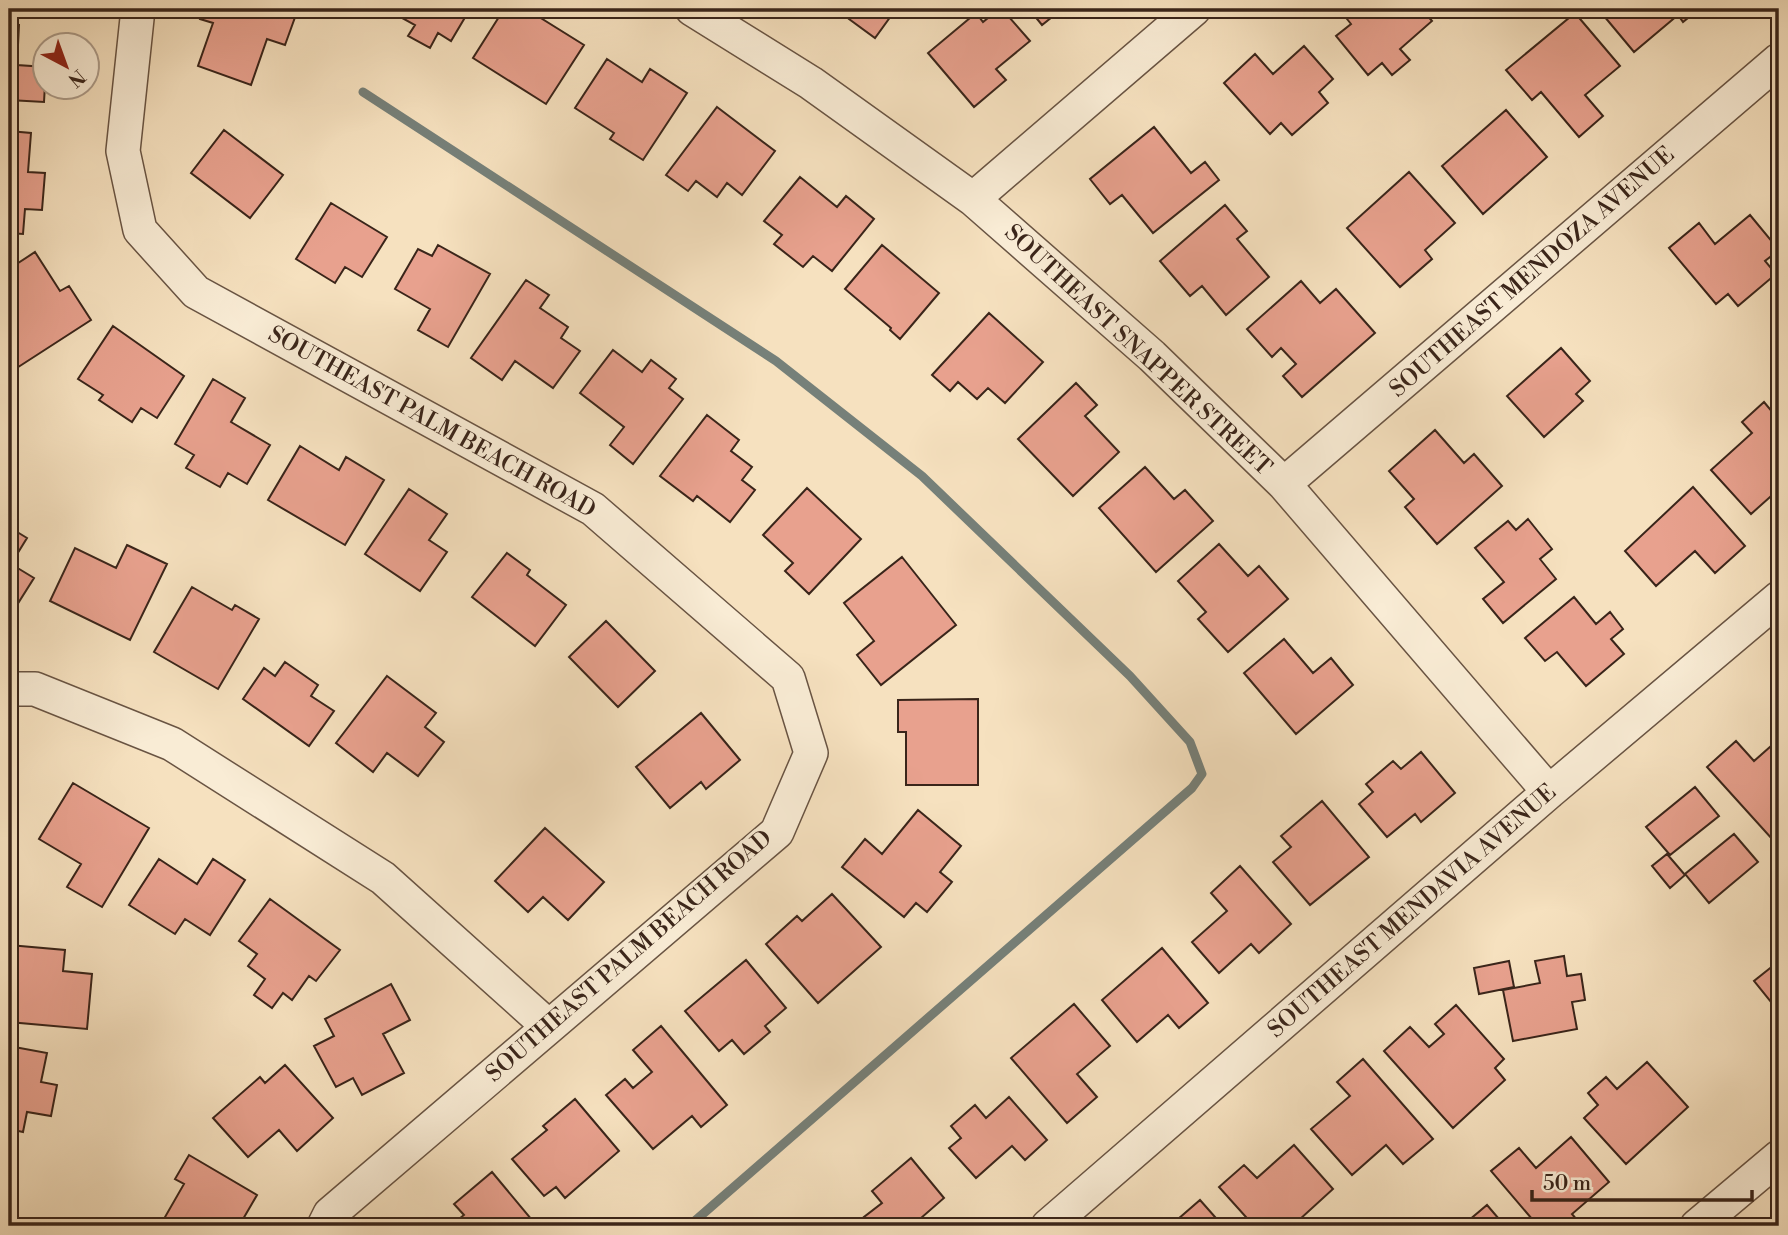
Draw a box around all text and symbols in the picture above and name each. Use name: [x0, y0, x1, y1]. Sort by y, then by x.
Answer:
north arrow: [32, 32, 102, 102]
text: N: [63, 64, 90, 92]
street label: SOUTHEAST MENDOZA AVENUE: [1384, 141, 1680, 403]
street label: SOUTHEAST SNAPPER STREET: [999, 219, 1277, 481]
street label: SOUTHEAST PALM BEACH ROAD: [263, 320, 601, 524]
street label: SOUTHEAST MENDAVIA AVENUE: [1262, 778, 1562, 1044]
street label: SOUTHEAST PALM BEACH ROAD: [480, 824, 778, 1088]
scale bar: [1532, 1158, 1753, 1202]
text: 50 m: [1543, 1171, 1591, 1197]

